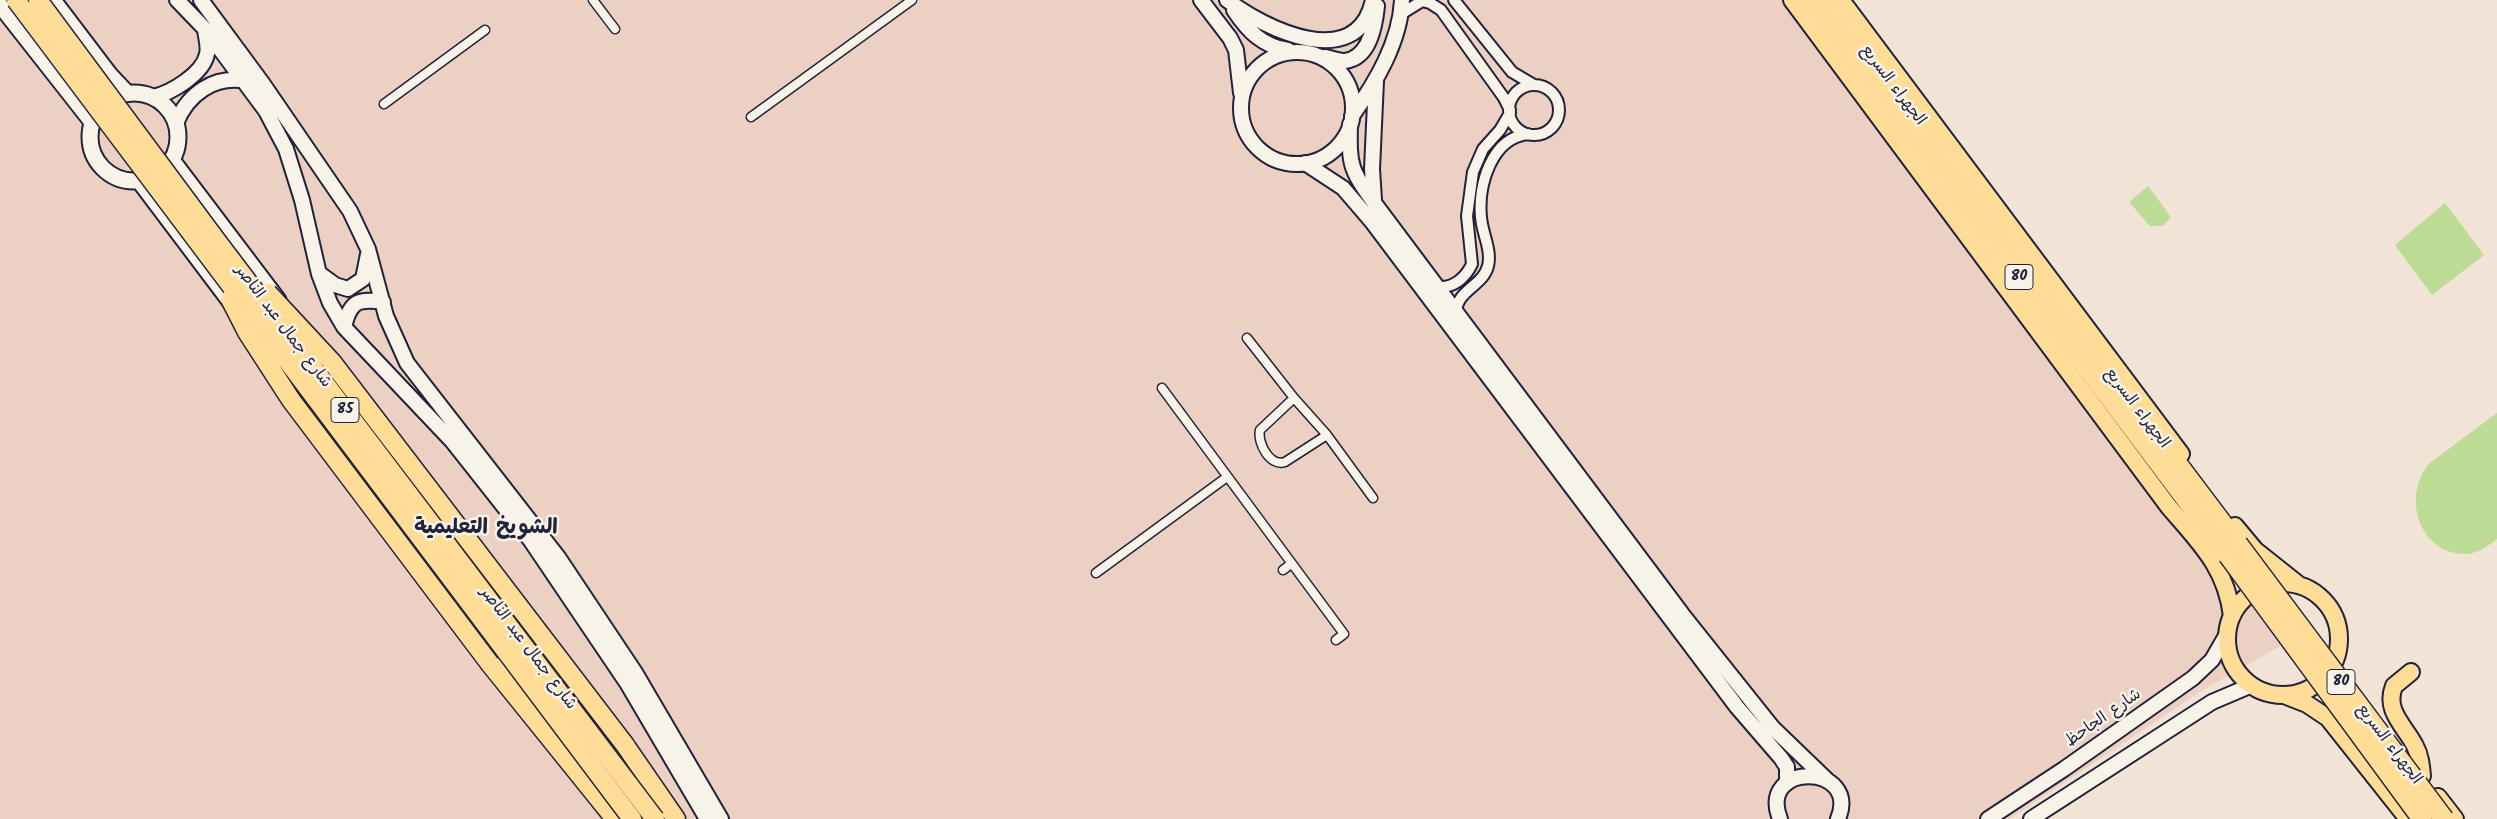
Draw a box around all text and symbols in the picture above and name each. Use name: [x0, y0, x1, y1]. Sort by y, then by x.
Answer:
street label: الجهراء السريع: [1855, 42, 1929, 130]
street label: شارع جمال عبد الناصر: [230, 262, 334, 392]
road number: 80: [2005, 264, 2033, 290]
street label: الجهراء السريع: [2099, 365, 2173, 453]
road number: 85: [331, 398, 359, 422]
district label: الشويخ التعليمية: [414, 516, 558, 542]
street label: شارع جمال عبد الناصر: [475, 584, 579, 714]
road number: 80: [2327, 670, 2355, 694]
street label: شارع الجاحظ: [2062, 686, 2146, 752]
street label: الجهراء السريع: [2351, 701, 2425, 789]

